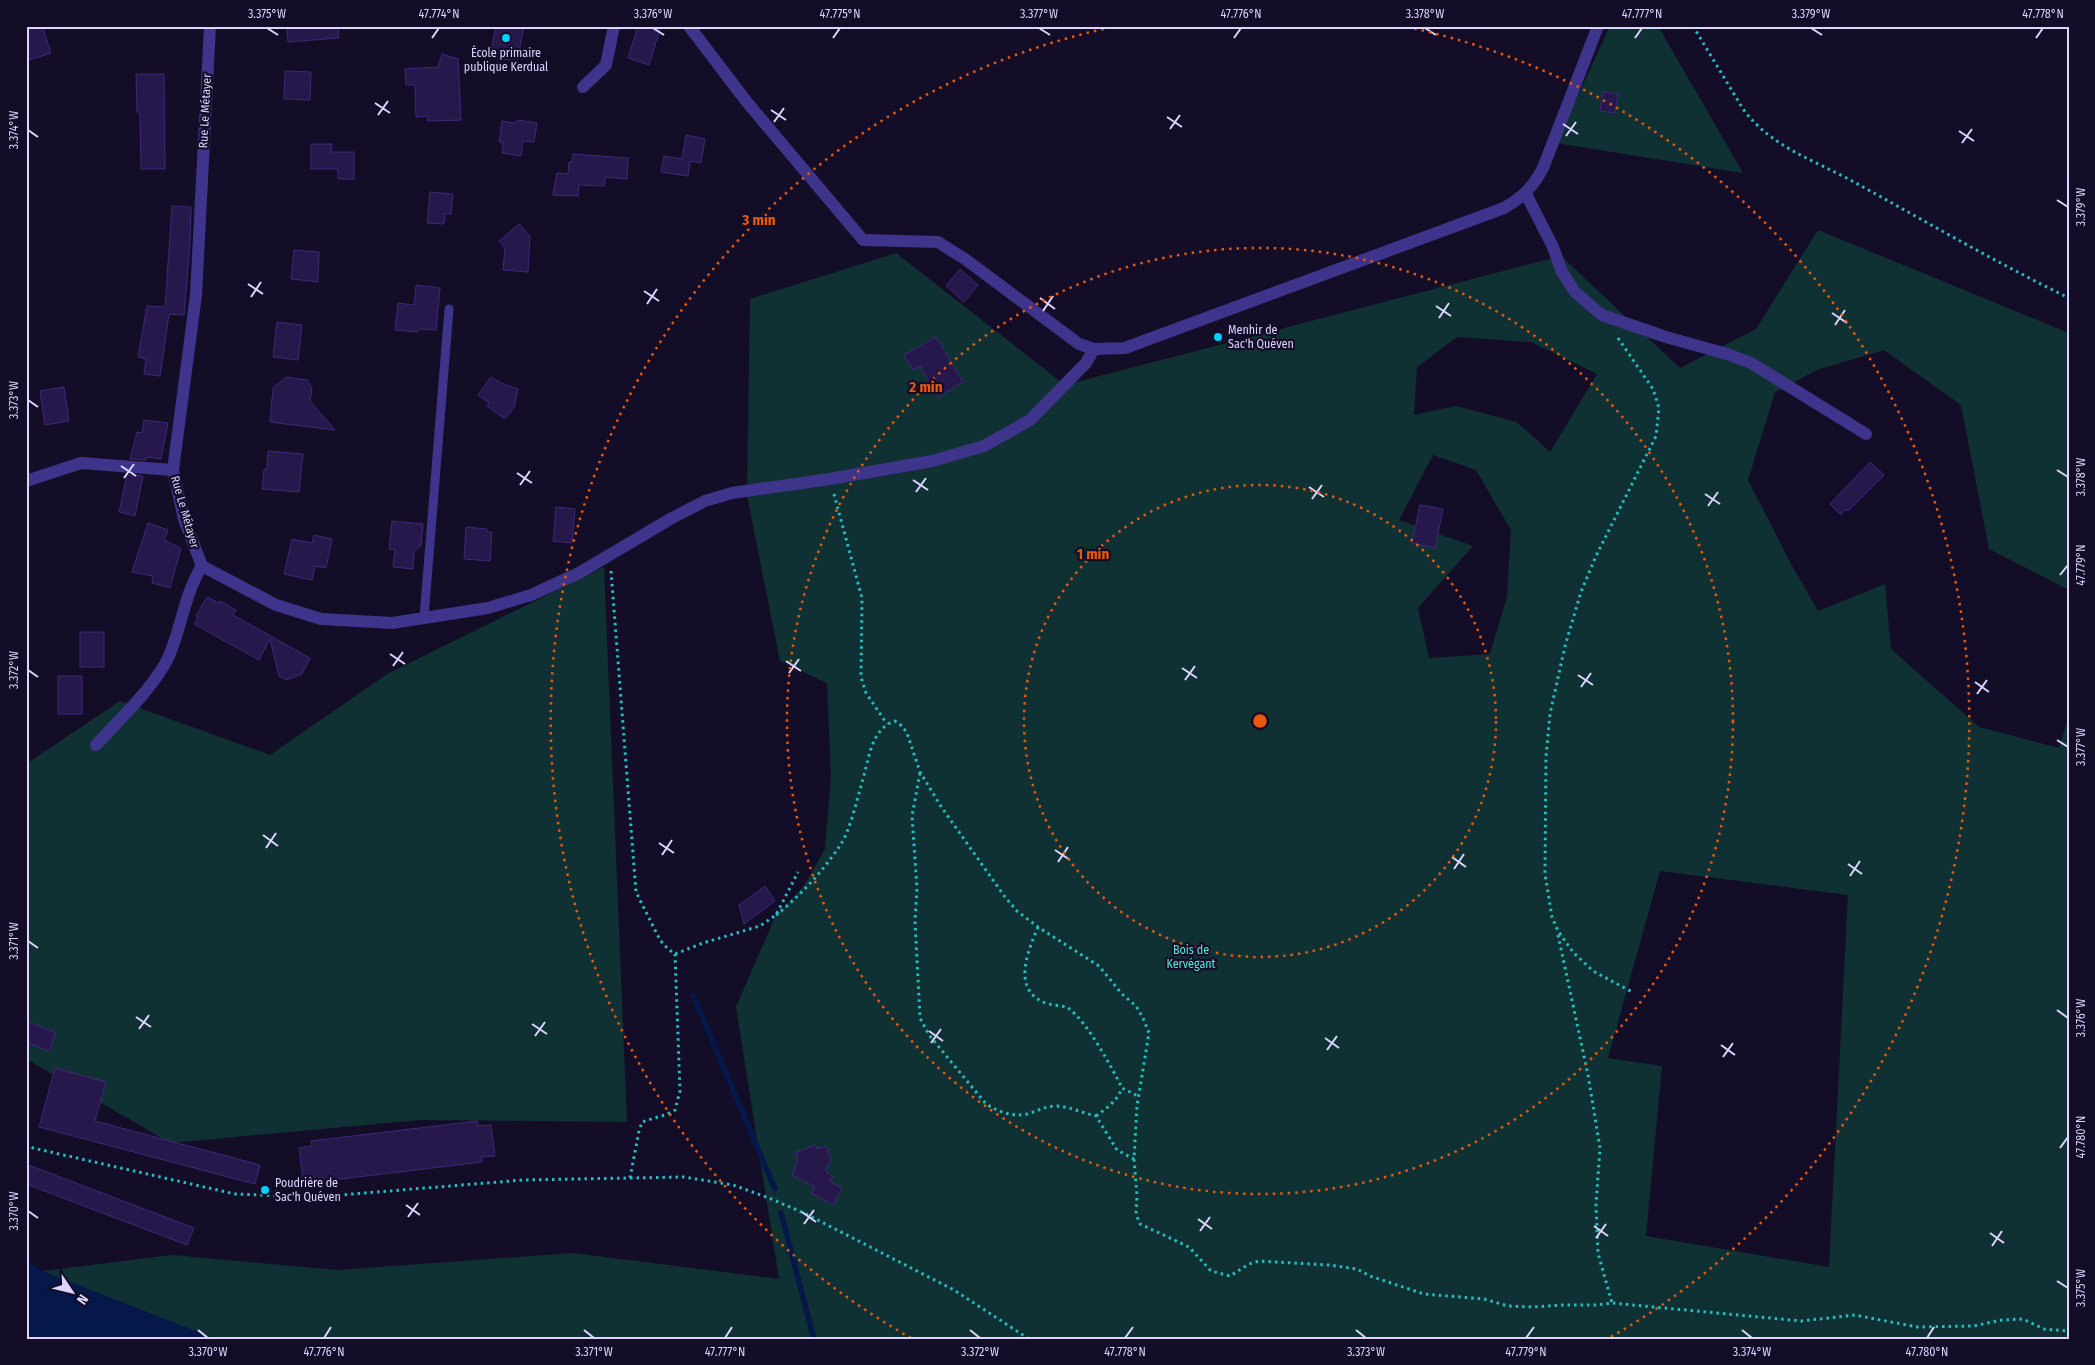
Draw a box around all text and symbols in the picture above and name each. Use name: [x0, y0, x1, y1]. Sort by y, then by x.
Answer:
text: 3.375°W: [248, 7, 286, 21]
text: 47.774°N: [418, 7, 460, 21]
text: 3.376°W: [634, 7, 672, 21]
text: 47.775°N: [820, 7, 860, 21]
text: 3.377°W: [1020, 7, 1058, 21]
text: 47.776°N: [1220, 7, 1262, 21]
text: 3.378°W: [1406, 7, 1444, 21]
text: 47.777°N: [1622, 7, 1662, 21]
text: 3.379°W: [1792, 7, 1830, 21]
text: 47.778°N: [2022, 7, 2064, 21]
marker: École primaire publique Kerdual: [500, 32, 512, 44]
place label: École primaire publique Kerdual: [464, 45, 548, 74]
street label: Rue Le Métayer: [196, 72, 214, 149]
text: 3.374°W: [7, 111, 21, 149]
text: 3.379°W: [2074, 188, 2088, 226]
text: 3 min: [741, 211, 776, 229]
place label: Menhir de Sac'h Quéven: [1228, 323, 1294, 351]
marker: Menhir de Sac'h Quéven: [1212, 331, 1224, 343]
text: 2 min: [908, 378, 943, 396]
text: 3.373°W: [7, 381, 21, 419]
text: 3.378°W: [2074, 458, 2088, 496]
street label: Rue Le Métayer: [168, 474, 202, 551]
text: 47.779°N: [2074, 544, 2088, 586]
text: 1 min: [1077, 545, 1109, 563]
text: 3.372°W: [7, 651, 21, 689]
centre of rings: [1251, 712, 1269, 730]
text: 3.377°W: [2074, 728, 2088, 766]
text: 3.371°W: [7, 922, 21, 960]
park label: Bois de Kervégant: [1166, 943, 1216, 971]
text: 3.376°W: [2074, 999, 2088, 1037]
text: 47.780°N: [2074, 1116, 2088, 1158]
place label: Poudrière de Sac'h Quéven: [275, 1176, 341, 1204]
marker: Poudrière de Sac'h Quéven: [259, 1184, 271, 1196]
text: 3.370°W: [7, 1191, 21, 1231]
north arrow: [48, 1268, 98, 1318]
text: 3.375°W: [2074, 1269, 2088, 1307]
text: N: [73, 1291, 92, 1307]
text: 3.370°W: [188, 1345, 228, 1359]
text: 47.776°N: [303, 1345, 345, 1359]
text: 3.371°W: [575, 1345, 613, 1359]
text: 47.777°N: [705, 1345, 745, 1359]
text: 3.372°W: [961, 1345, 999, 1359]
text: 47.778°N: [1104, 1345, 1146, 1359]
text: 3.373°W: [1347, 1345, 1385, 1359]
text: 47.779°N: [1505, 1345, 1547, 1359]
text: 3.374°W: [1733, 1345, 1771, 1359]
text: 47.780°N: [1906, 1345, 1948, 1359]

